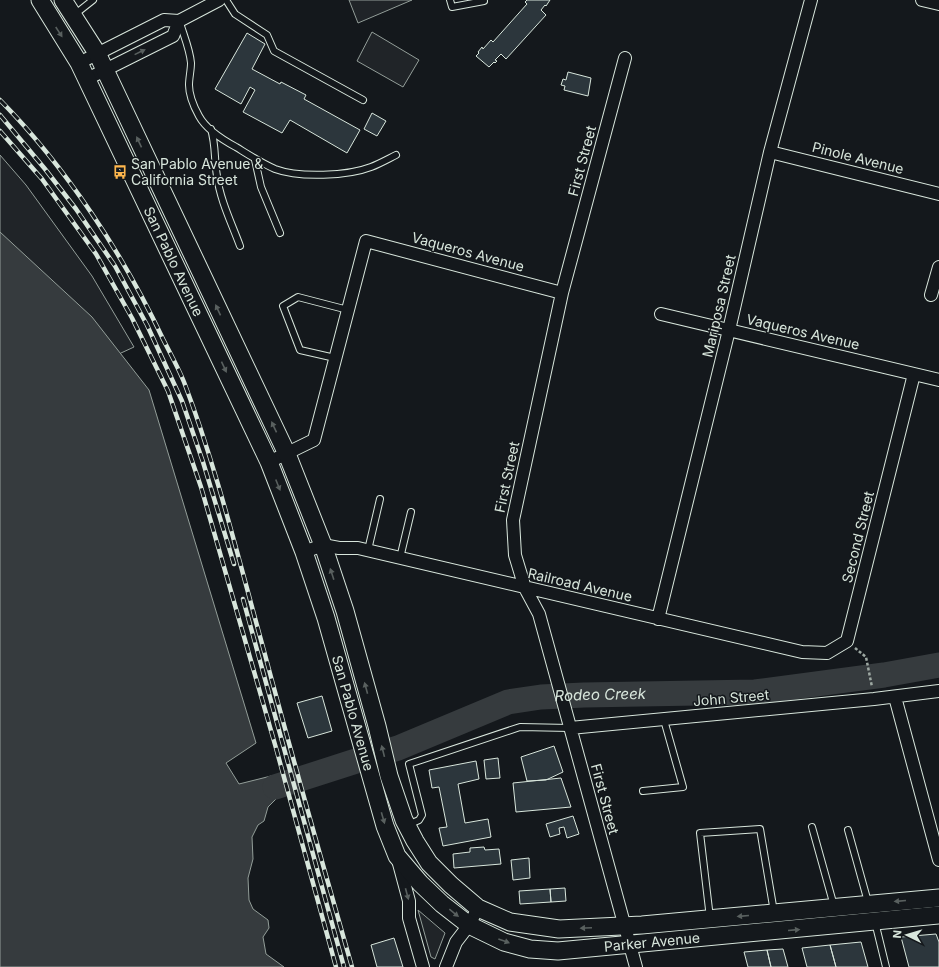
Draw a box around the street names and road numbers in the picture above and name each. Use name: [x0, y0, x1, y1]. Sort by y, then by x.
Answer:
street label: First Street: [564, 123, 599, 198]
street label: Pinole Avenue: [811, 138, 906, 177]
street label: San Pablo Avenue: [141, 204, 207, 319]
street label: Vaqueros Avenue: [410, 228, 526, 275]
street label: Mariposa Street: [698, 252, 739, 359]
street label: Vaqueros Avenue: [745, 310, 861, 353]
street label: First Street: [491, 439, 522, 514]
street label: Second Street: [838, 489, 877, 584]
street label: Railroad Avenue: [526, 564, 634, 605]
street label: San Pablo Avenue: [329, 653, 378, 773]
street label: John Street: [692, 686, 770, 709]
street label: First Street: [588, 762, 623, 836]
street label: Parker Avenue: [603, 929, 701, 955]

